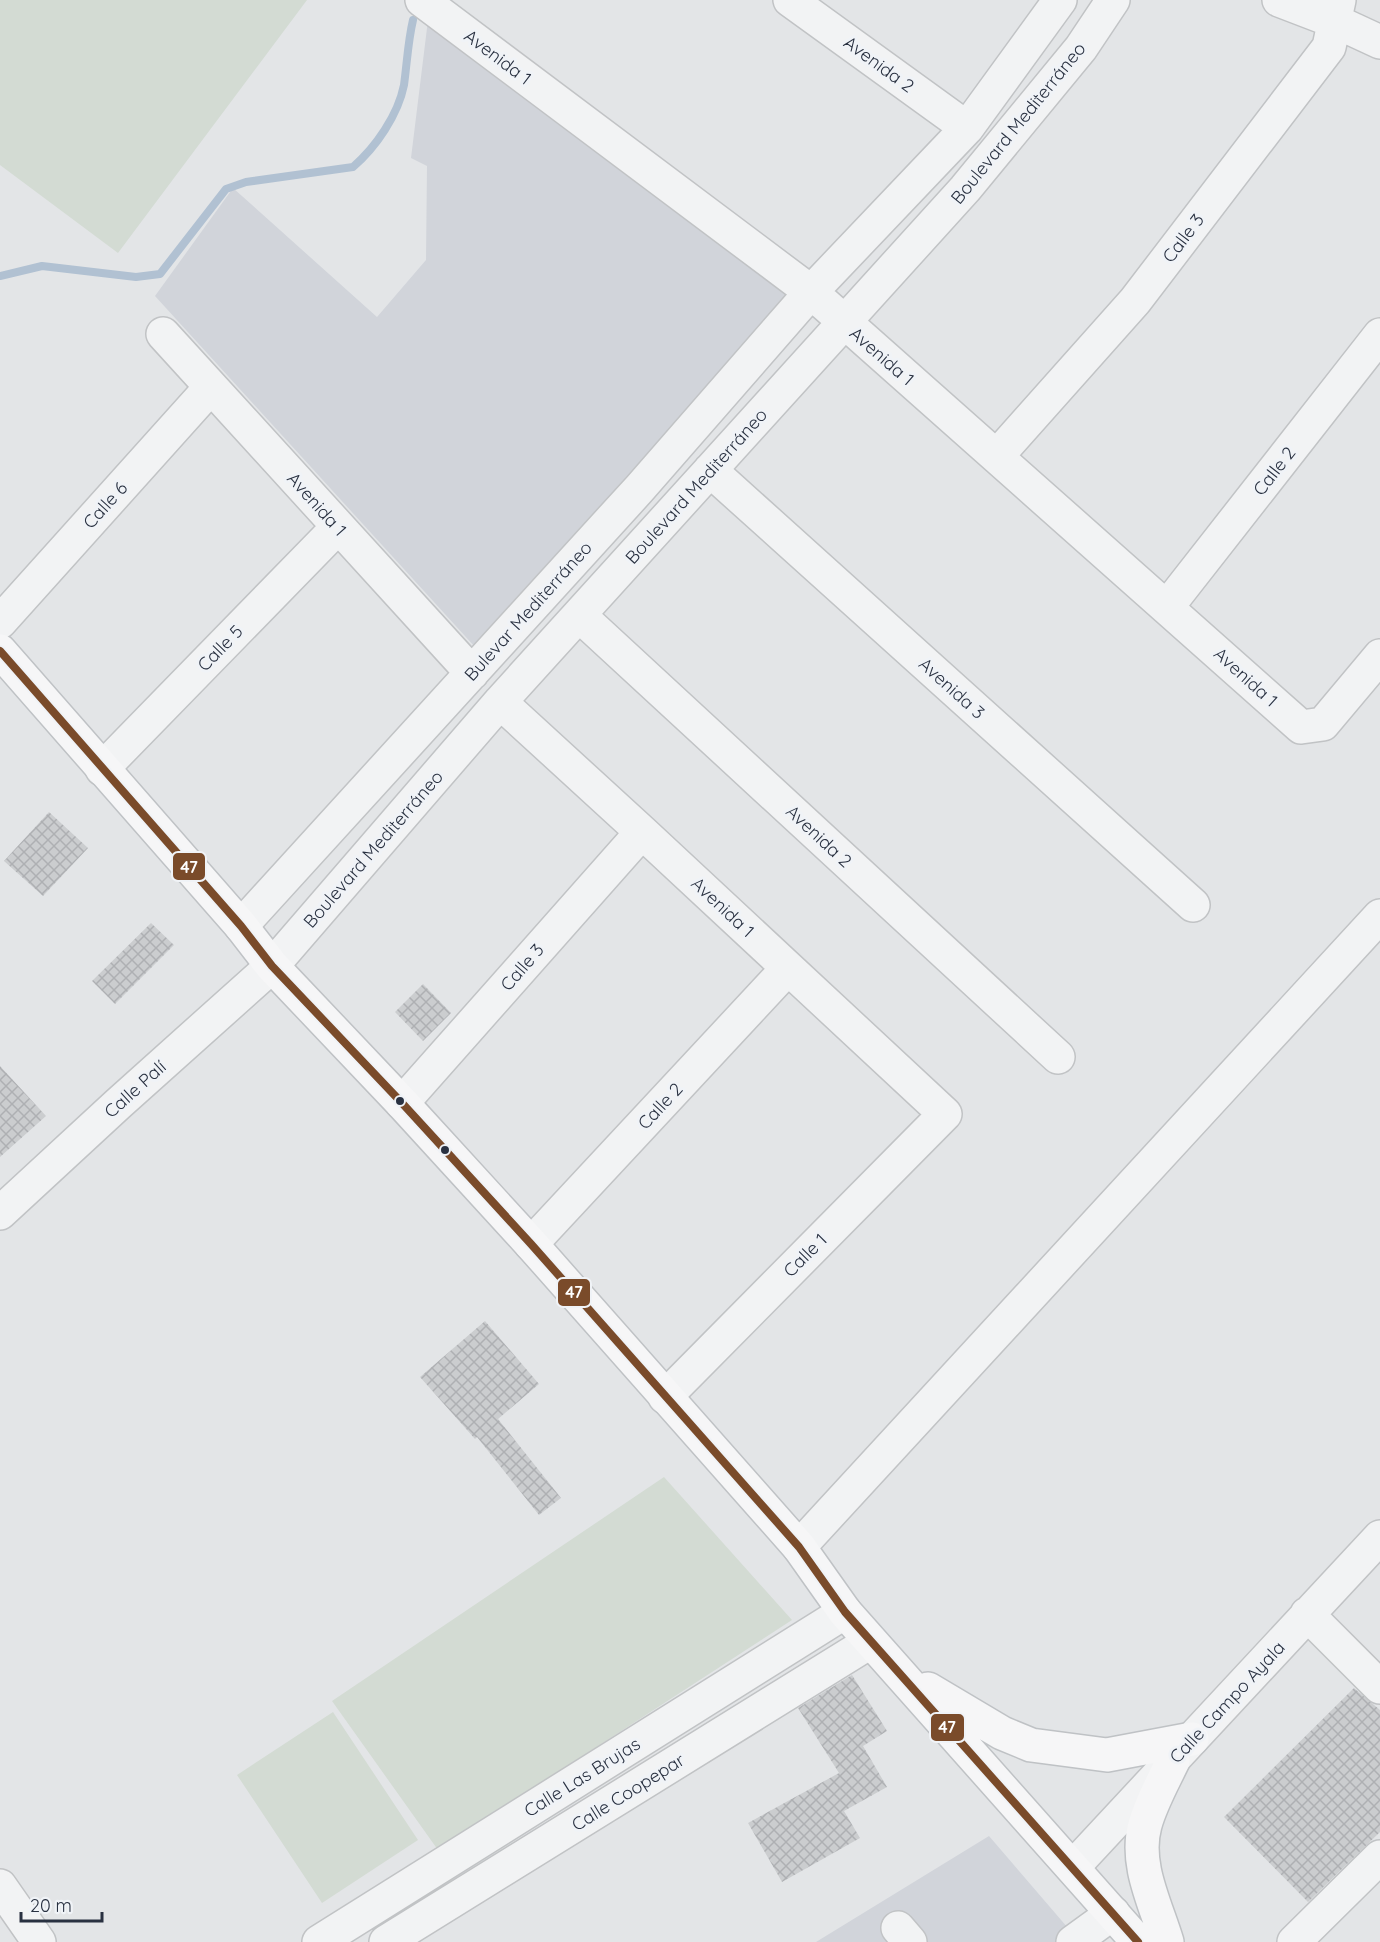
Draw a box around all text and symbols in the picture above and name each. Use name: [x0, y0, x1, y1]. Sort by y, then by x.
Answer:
street label: Avenida 1: [460, 24, 536, 90]
street label: Avenida 2: [839, 31, 919, 97]
street label: Boulevard Mediterráneo: [946, 37, 1090, 209]
street label: Calle 3: [1157, 209, 1209, 267]
street label: Avenida 1: [845, 322, 919, 390]
street label: Boulevard Mediterráneo: [620, 403, 772, 569]
street label: Calle 2: [1248, 442, 1300, 500]
street label: Avenida 1: [282, 467, 352, 541]
street label: Calle 6: [78, 476, 132, 533]
street label: Bulevar Mediterráneo: [459, 536, 597, 686]
street label: Calle 5: [192, 620, 248, 676]
street label: Avenida 1: [1209, 642, 1283, 712]
street label: Avenida 3: [914, 652, 990, 724]
street label: Boulevard Mediterráneo: [298, 765, 448, 933]
street label: Avenida 2: [781, 800, 857, 872]
line badge: 47: [172, 852, 206, 881]
text: 47: [180, 857, 198, 877]
street label: Avenida 1: [686, 872, 760, 942]
street label: Calle 3: [495, 939, 549, 995]
street label: Calle Palí: [99, 1055, 171, 1123]
street label: Calle 2: [633, 1078, 687, 1134]
unlabelled marker: [394, 1095, 406, 1107]
unlabelled marker: [439, 1144, 451, 1156]
street label: Calle 1: [778, 1228, 832, 1282]
line badge: 47: [557, 1278, 591, 1307]
text: 47: [565, 1282, 583, 1302]
street label: Calle Campo Ayala: [1164, 1636, 1290, 1768]
line badge: 47: [930, 1713, 965, 1742]
text: 47: [938, 1717, 956, 1737]
street label: Calle Las Brujas: [520, 1732, 644, 1822]
street label: Calle Coopepar: [567, 1748, 689, 1836]
scale bar: [21, 1885, 102, 1923]
text: 20 m: [30, 1894, 72, 1917]

